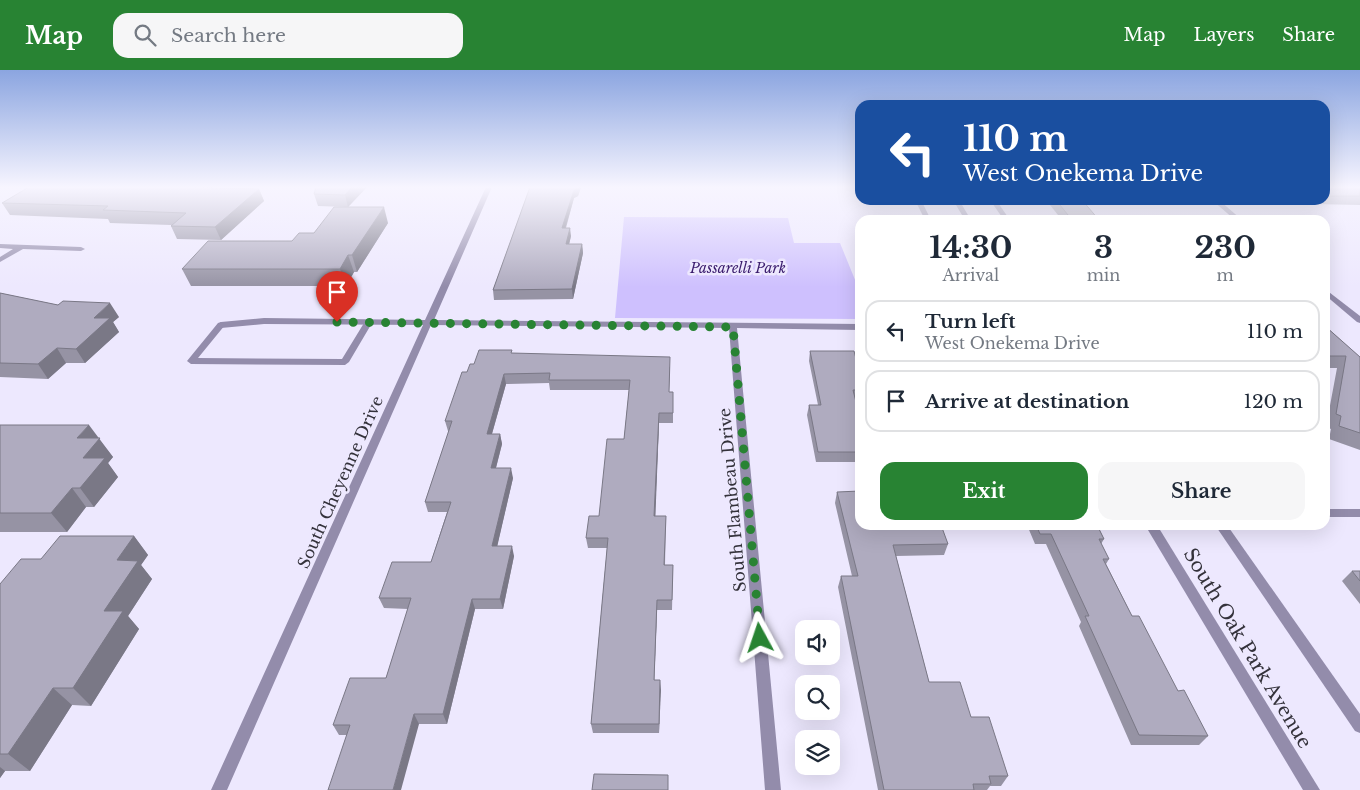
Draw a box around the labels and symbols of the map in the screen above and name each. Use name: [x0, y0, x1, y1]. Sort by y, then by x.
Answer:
park label: Passarelli Park: [689, 259, 786, 277]
pin: [316, 271, 358, 322]
street label: South Cheyenne Drive: [293, 393, 387, 571]
street label: South Flambeau Drive: [714, 407, 750, 593]
street label: South Oak Park Avenue: [1179, 544, 1316, 752]
position arrow: [733, 611, 785, 663]

